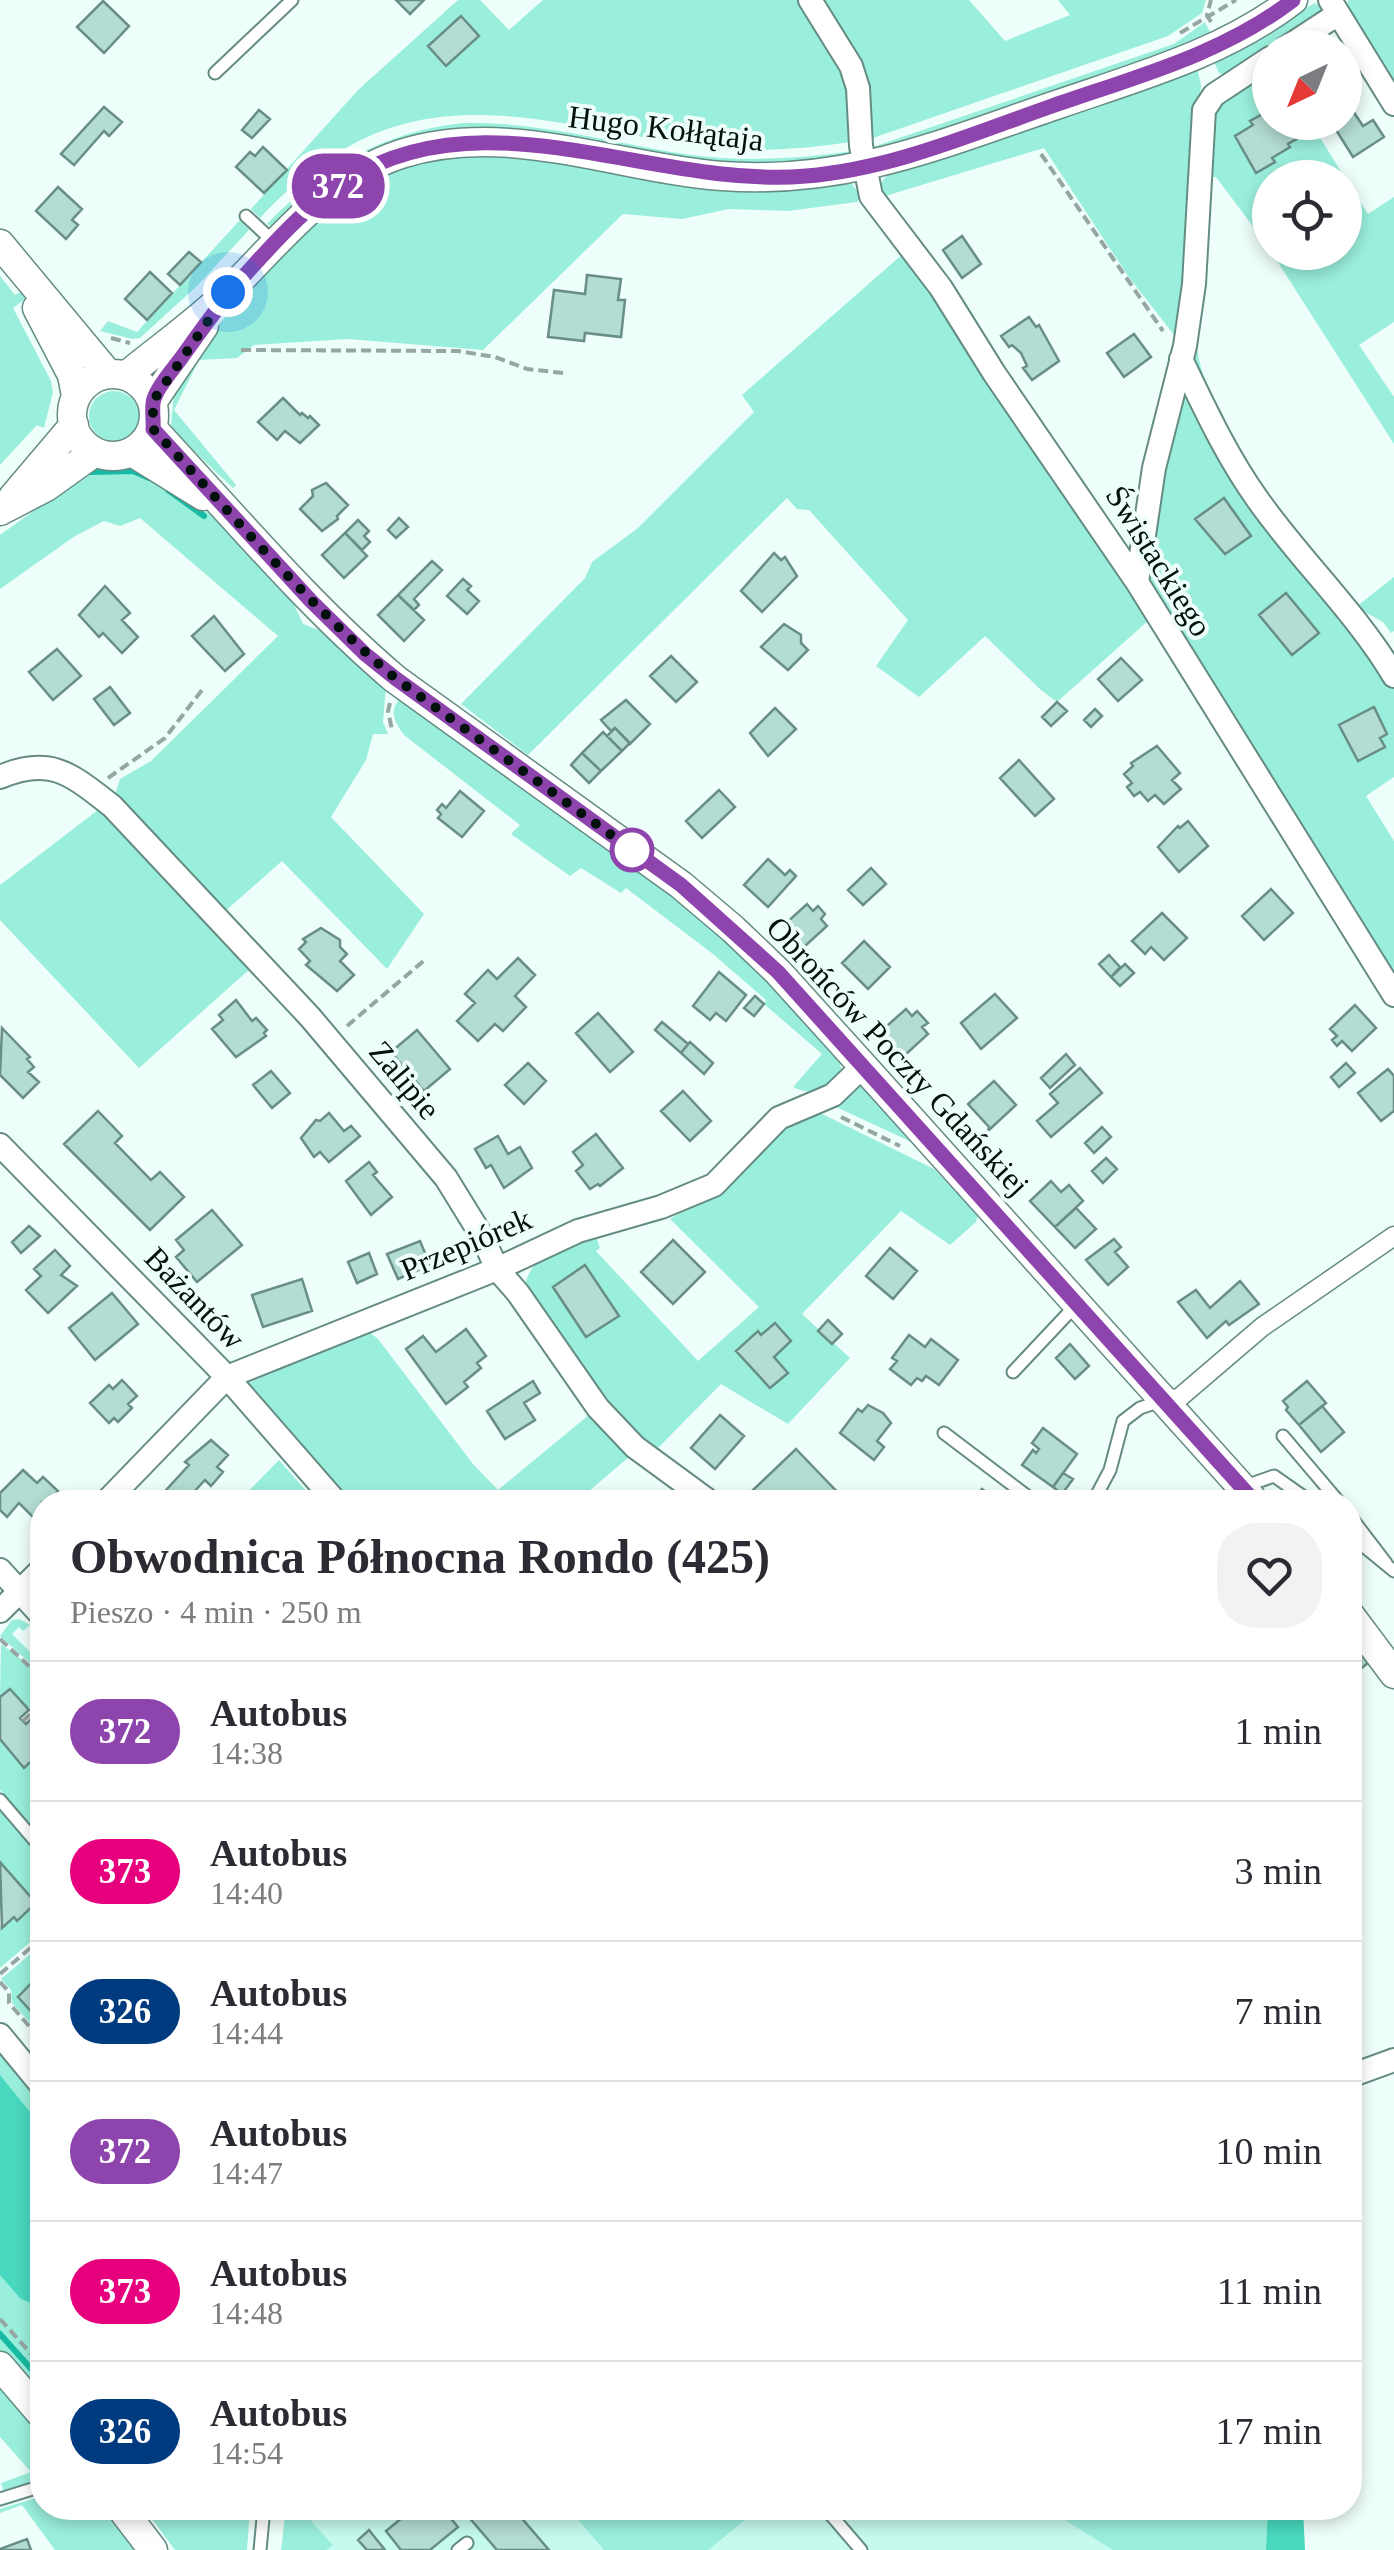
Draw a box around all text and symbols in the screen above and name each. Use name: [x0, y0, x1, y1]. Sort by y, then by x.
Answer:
north arrow: [1252, 30, 1362, 140]
map controls: [1252, 30, 1362, 270]
street label: Hugo Kołłątaja: [566, 98, 766, 158]
line badge: 372: [280, 154, 396, 218]
button: locate: [1252, 160, 1362, 270]
text: 372: [312, 167, 364, 206]
your location: [203, 267, 253, 317]
street label: Świstackiego: [1099, 479, 1219, 643]
unlabelled marker: [611, 829, 653, 871]
street label: Obrońców Poczty Gdańskiej: [759, 909, 1037, 1203]
street label: Zalipie: [362, 1034, 448, 1126]
street label: Przepiórek: [395, 1200, 537, 1288]
street label: Bażantów: [138, 1239, 252, 1357]
button: heart: [1217, 1523, 1322, 1628]
text: Obwodnica Północna Rondo (425): [70, 1530, 770, 1583]
text: Pieszo · 4 min · 250 m: [70, 1594, 362, 1630]
text: Autobus: [210, 1692, 347, 1734]
text: 1 min: [1234, 1710, 1322, 1752]
text: 372: [99, 1712, 151, 1751]
text: 14:38: [210, 1735, 283, 1771]
text: Autobus: [210, 1832, 347, 1874]
text: 3 min: [1234, 1850, 1322, 1892]
text: 373: [99, 1852, 151, 1891]
text: 14:40: [210, 1875, 283, 1911]
text: Autobus: [210, 1972, 347, 2014]
text: 7 min: [1234, 1990, 1322, 2032]
text: 326: [99, 1992, 151, 2031]
text: 14:44: [210, 2015, 283, 2051]
text: Autobus: [210, 2112, 347, 2154]
text: 10 min: [1215, 2130, 1322, 2172]
text: 372: [99, 2132, 151, 2171]
text: 14:47: [210, 2155, 283, 2191]
text: Autobus: [210, 2252, 347, 2294]
text: 11 min: [1217, 2270, 1322, 2312]
text: 373: [99, 2272, 151, 2311]
text: 14:48: [210, 2295, 283, 2331]
text: Autobus: [210, 2392, 347, 2434]
text: 17 min: [1215, 2410, 1322, 2452]
text: 326: [99, 2412, 151, 2451]
text: 14:54: [210, 2435, 283, 2471]

